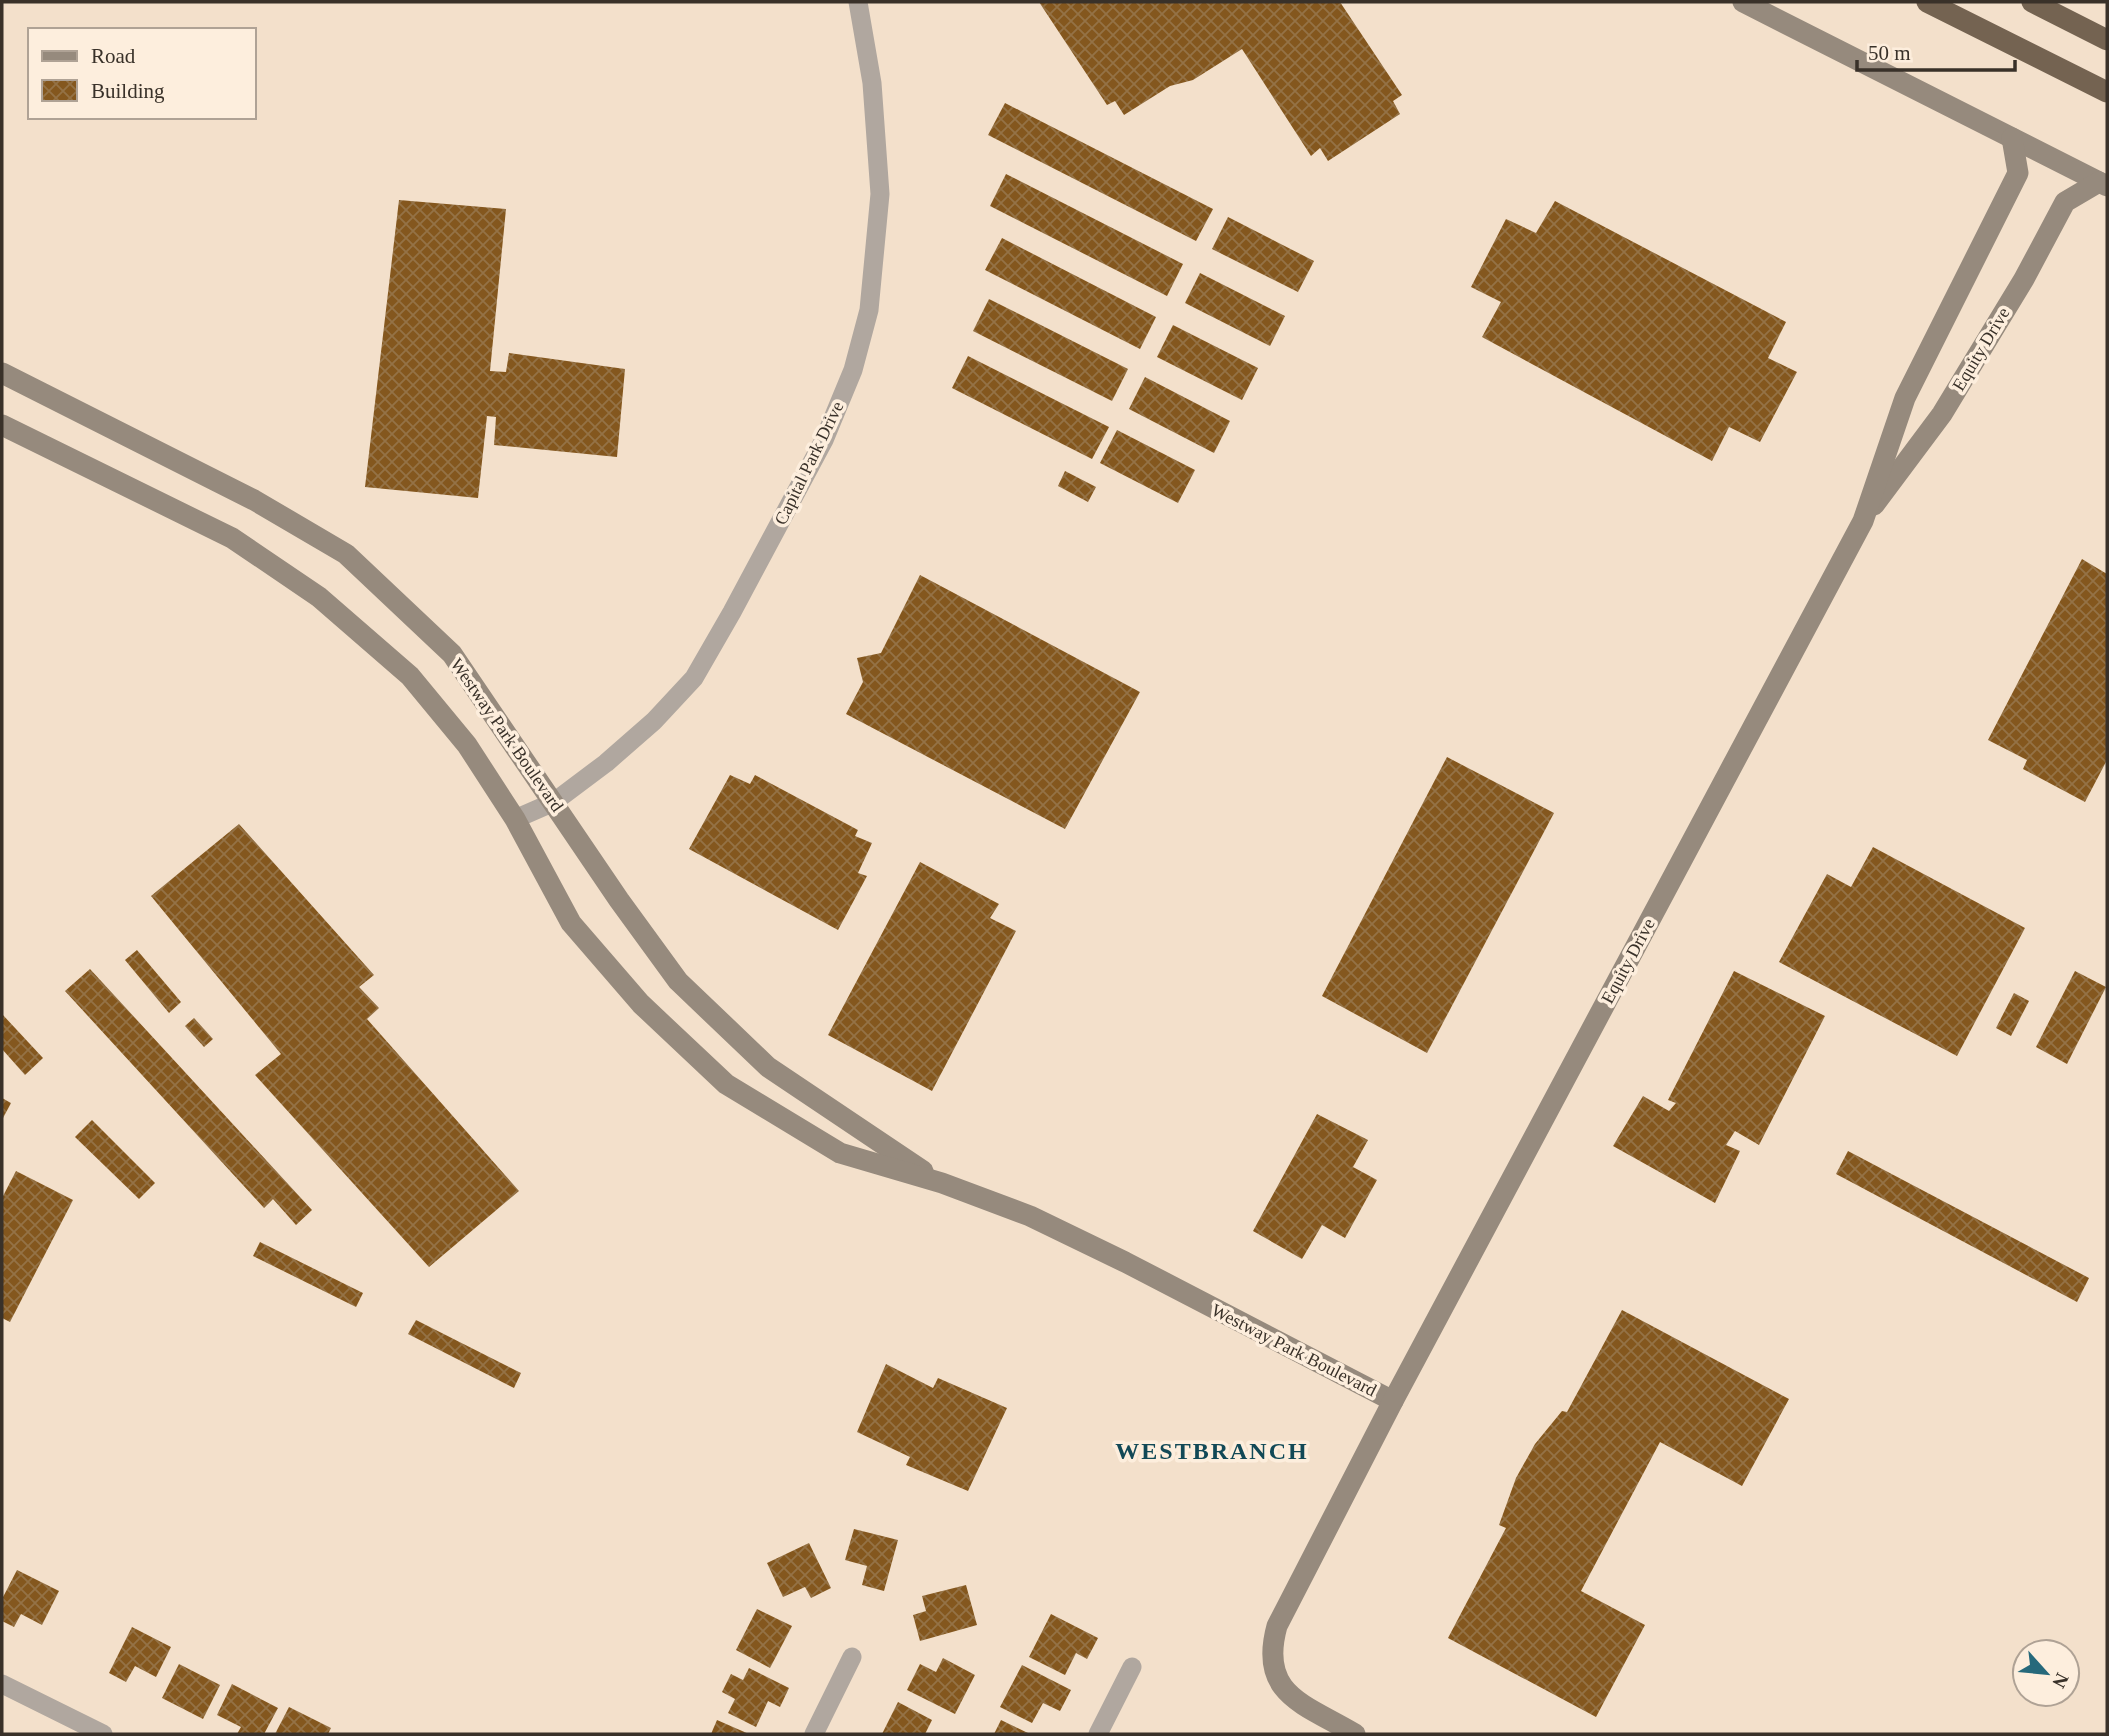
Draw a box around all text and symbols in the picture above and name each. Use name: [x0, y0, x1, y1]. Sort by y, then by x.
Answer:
legend: [28, 28, 256, 119]
scale bar: [1857, 28, 2014, 72]
text: 50 m: [1868, 41, 1911, 65]
text: Road: [91, 44, 136, 68]
text: Building: [91, 79, 165, 103]
street label: Equity Drive: [1948, 304, 2014, 394]
street label: Capital Park Drive: [770, 398, 848, 528]
street label: Westway Park Boulevard: [446, 655, 568, 815]
street label: Equity Drive: [1597, 915, 1659, 1007]
street label: Westway Park Boulevard: [1208, 1300, 1380, 1400]
district label: WESTBRANCH: [1115, 1438, 1309, 1464]
north arrow: [2011, 1638, 2081, 1708]
text: N: [2048, 1670, 2073, 1692]

